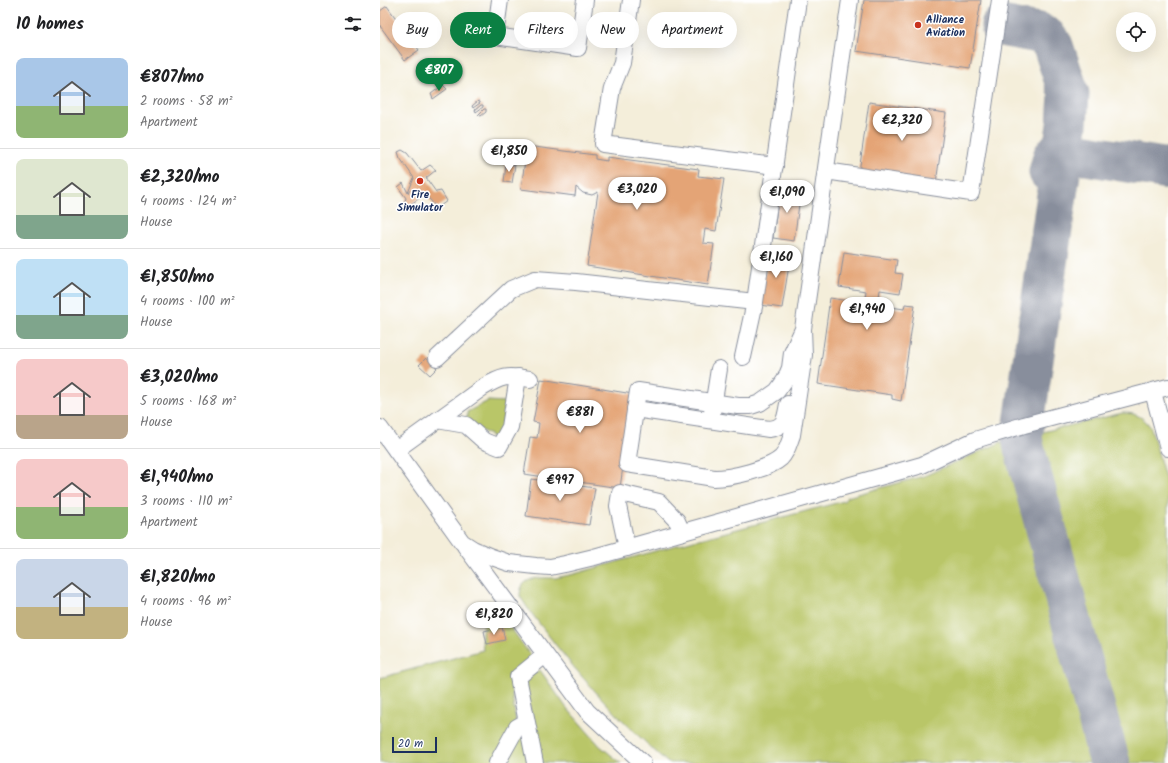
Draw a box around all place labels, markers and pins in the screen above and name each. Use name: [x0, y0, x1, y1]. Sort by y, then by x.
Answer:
place label: Alliance Aviation: [926, 11, 965, 42]
marker: Alliance Aviation: [913, 20, 923, 30]
pin: €807: [415, 58, 463, 92]
pin: €2,320: [869, 108, 935, 142]
pin: €1,850: [476, 139, 542, 173]
marker: Fire Simulator: [415, 176, 425, 186]
pin: €3,020: [604, 177, 670, 211]
pin: €1,090: [754, 180, 820, 214]
place label: Fire Simulator: [397, 186, 444, 217]
pin: €1,160: [743, 245, 809, 279]
pin: €1,940: [834, 297, 900, 331]
pin: €881: [556, 400, 604, 434]
pin: €997: [536, 468, 584, 502]
pin: €1,820: [461, 602, 527, 636]

